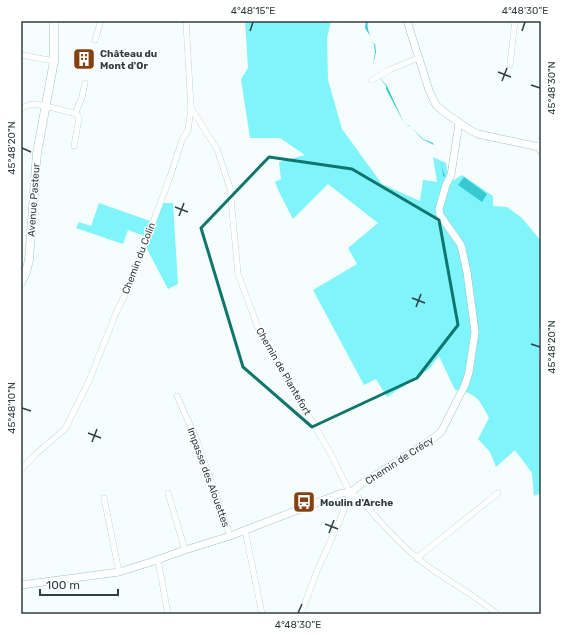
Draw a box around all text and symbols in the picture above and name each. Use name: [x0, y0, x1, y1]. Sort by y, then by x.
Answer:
text: 4°48'15"E: [231, 5, 275, 17]
text: 4°48'30"E: [502, 5, 548, 17]
building icon: Château du Mont d'Or: [71, 46, 97, 72]
place label: Château du Mont d'Or: [100, 48, 157, 72]
text: 45°48'30"N: [546, 61, 558, 115]
text: 45°48'20"N: [6, 121, 18, 175]
street label: Avenue Pasteur: [25, 163, 43, 237]
street label: Chemin du Colin: [120, 221, 158, 296]
text: 45°48'20"N: [546, 320, 558, 374]
street label: Chemin de Plantefort: [253, 326, 313, 418]
text: 45°48'10"N: [6, 382, 18, 434]
street label: Impasse des Alouettes: [184, 426, 232, 529]
street label: Chemin de Crécy: [363, 434, 436, 487]
bus stop icon: Moulin d'Arche: [291, 489, 317, 515]
place label: Moulin d'Arche: [320, 497, 393, 509]
scale bar: [40, 571, 118, 597]
text: 100 m: [46, 578, 80, 592]
text: 4°48'30"E: [275, 619, 321, 631]

